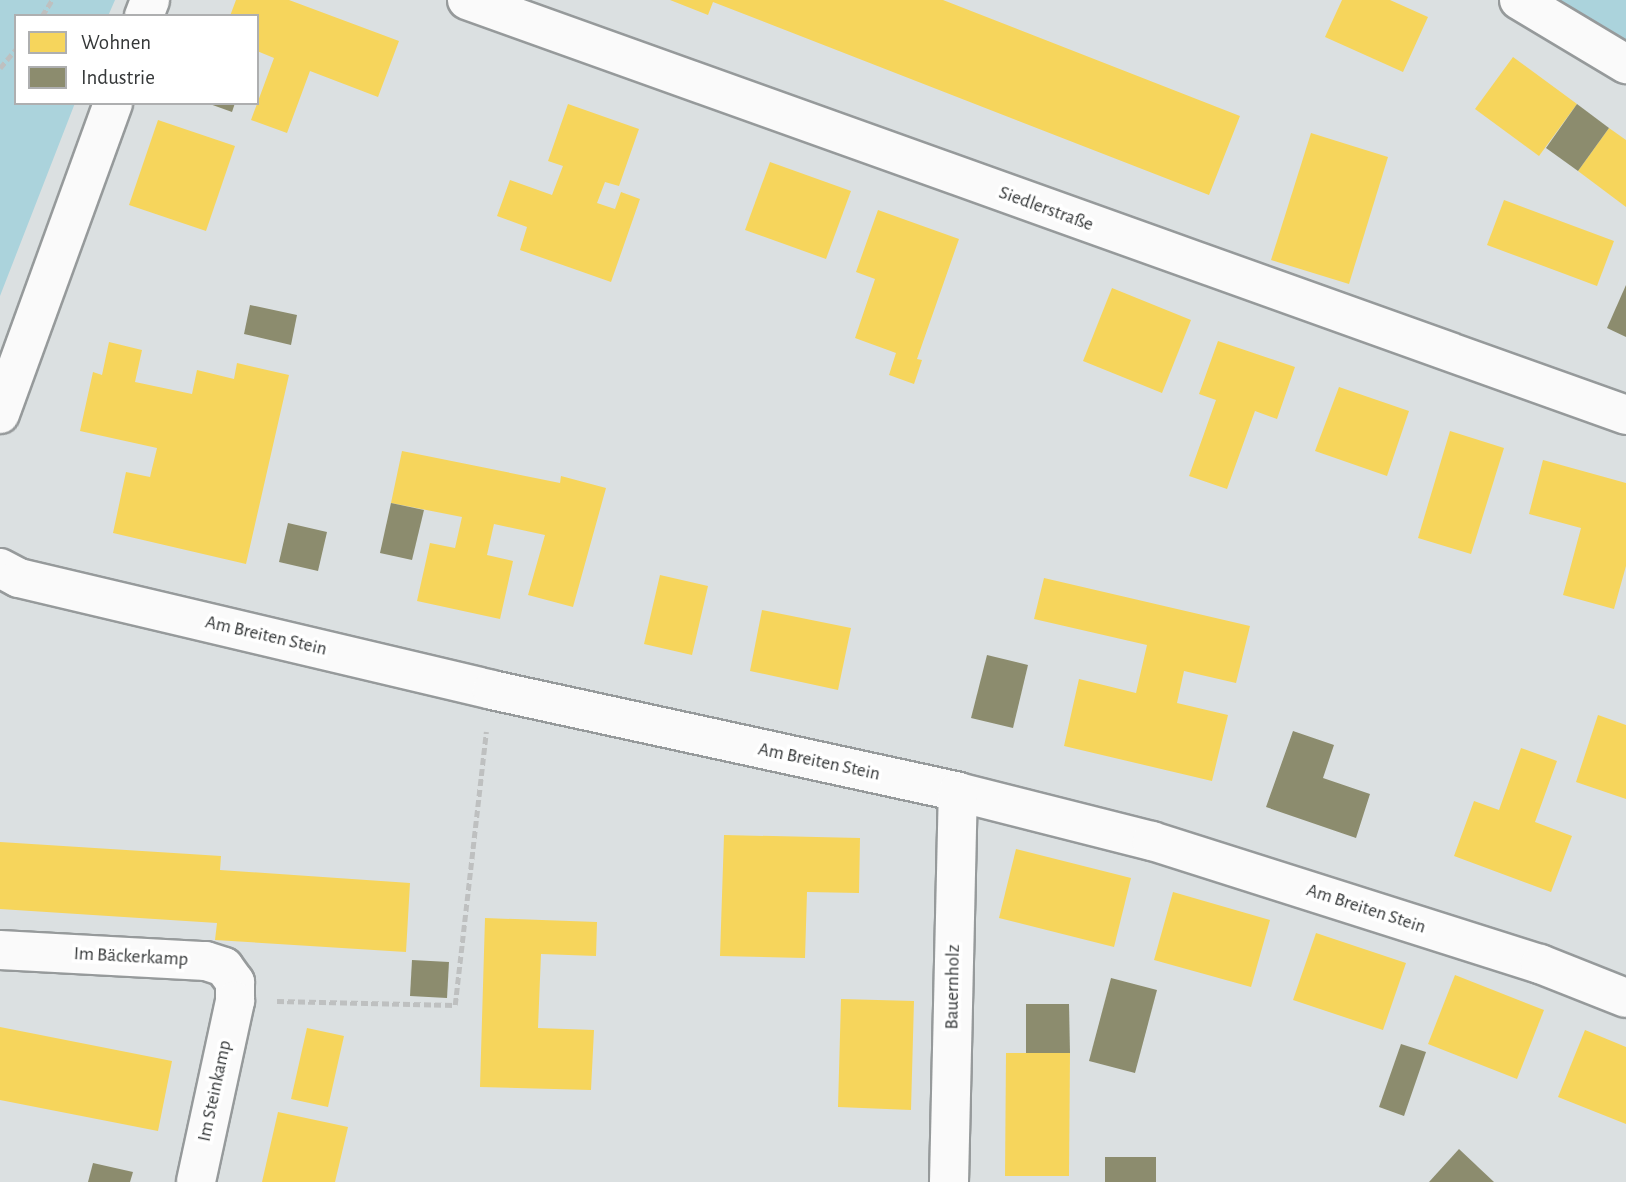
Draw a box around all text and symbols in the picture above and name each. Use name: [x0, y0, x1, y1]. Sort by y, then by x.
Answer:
legend: [14, 14, 259, 105]
text: Wohnen: [81, 32, 151, 53]
text: Industrie: [81, 67, 155, 88]
street label: Siedlerstraße: [996, 181, 1096, 237]
street label: Am Breiten Stein: [203, 611, 329, 661]
street label: Am Breiten Stein: [756, 738, 882, 786]
street label: Am Breiten Stein: [1303, 879, 1429, 939]
street label: Im Bäckerkamp: [73, 943, 189, 971]
street label: Bauernholz: [941, 944, 965, 1030]
street label: Im Steinkamp: [193, 1038, 237, 1144]

